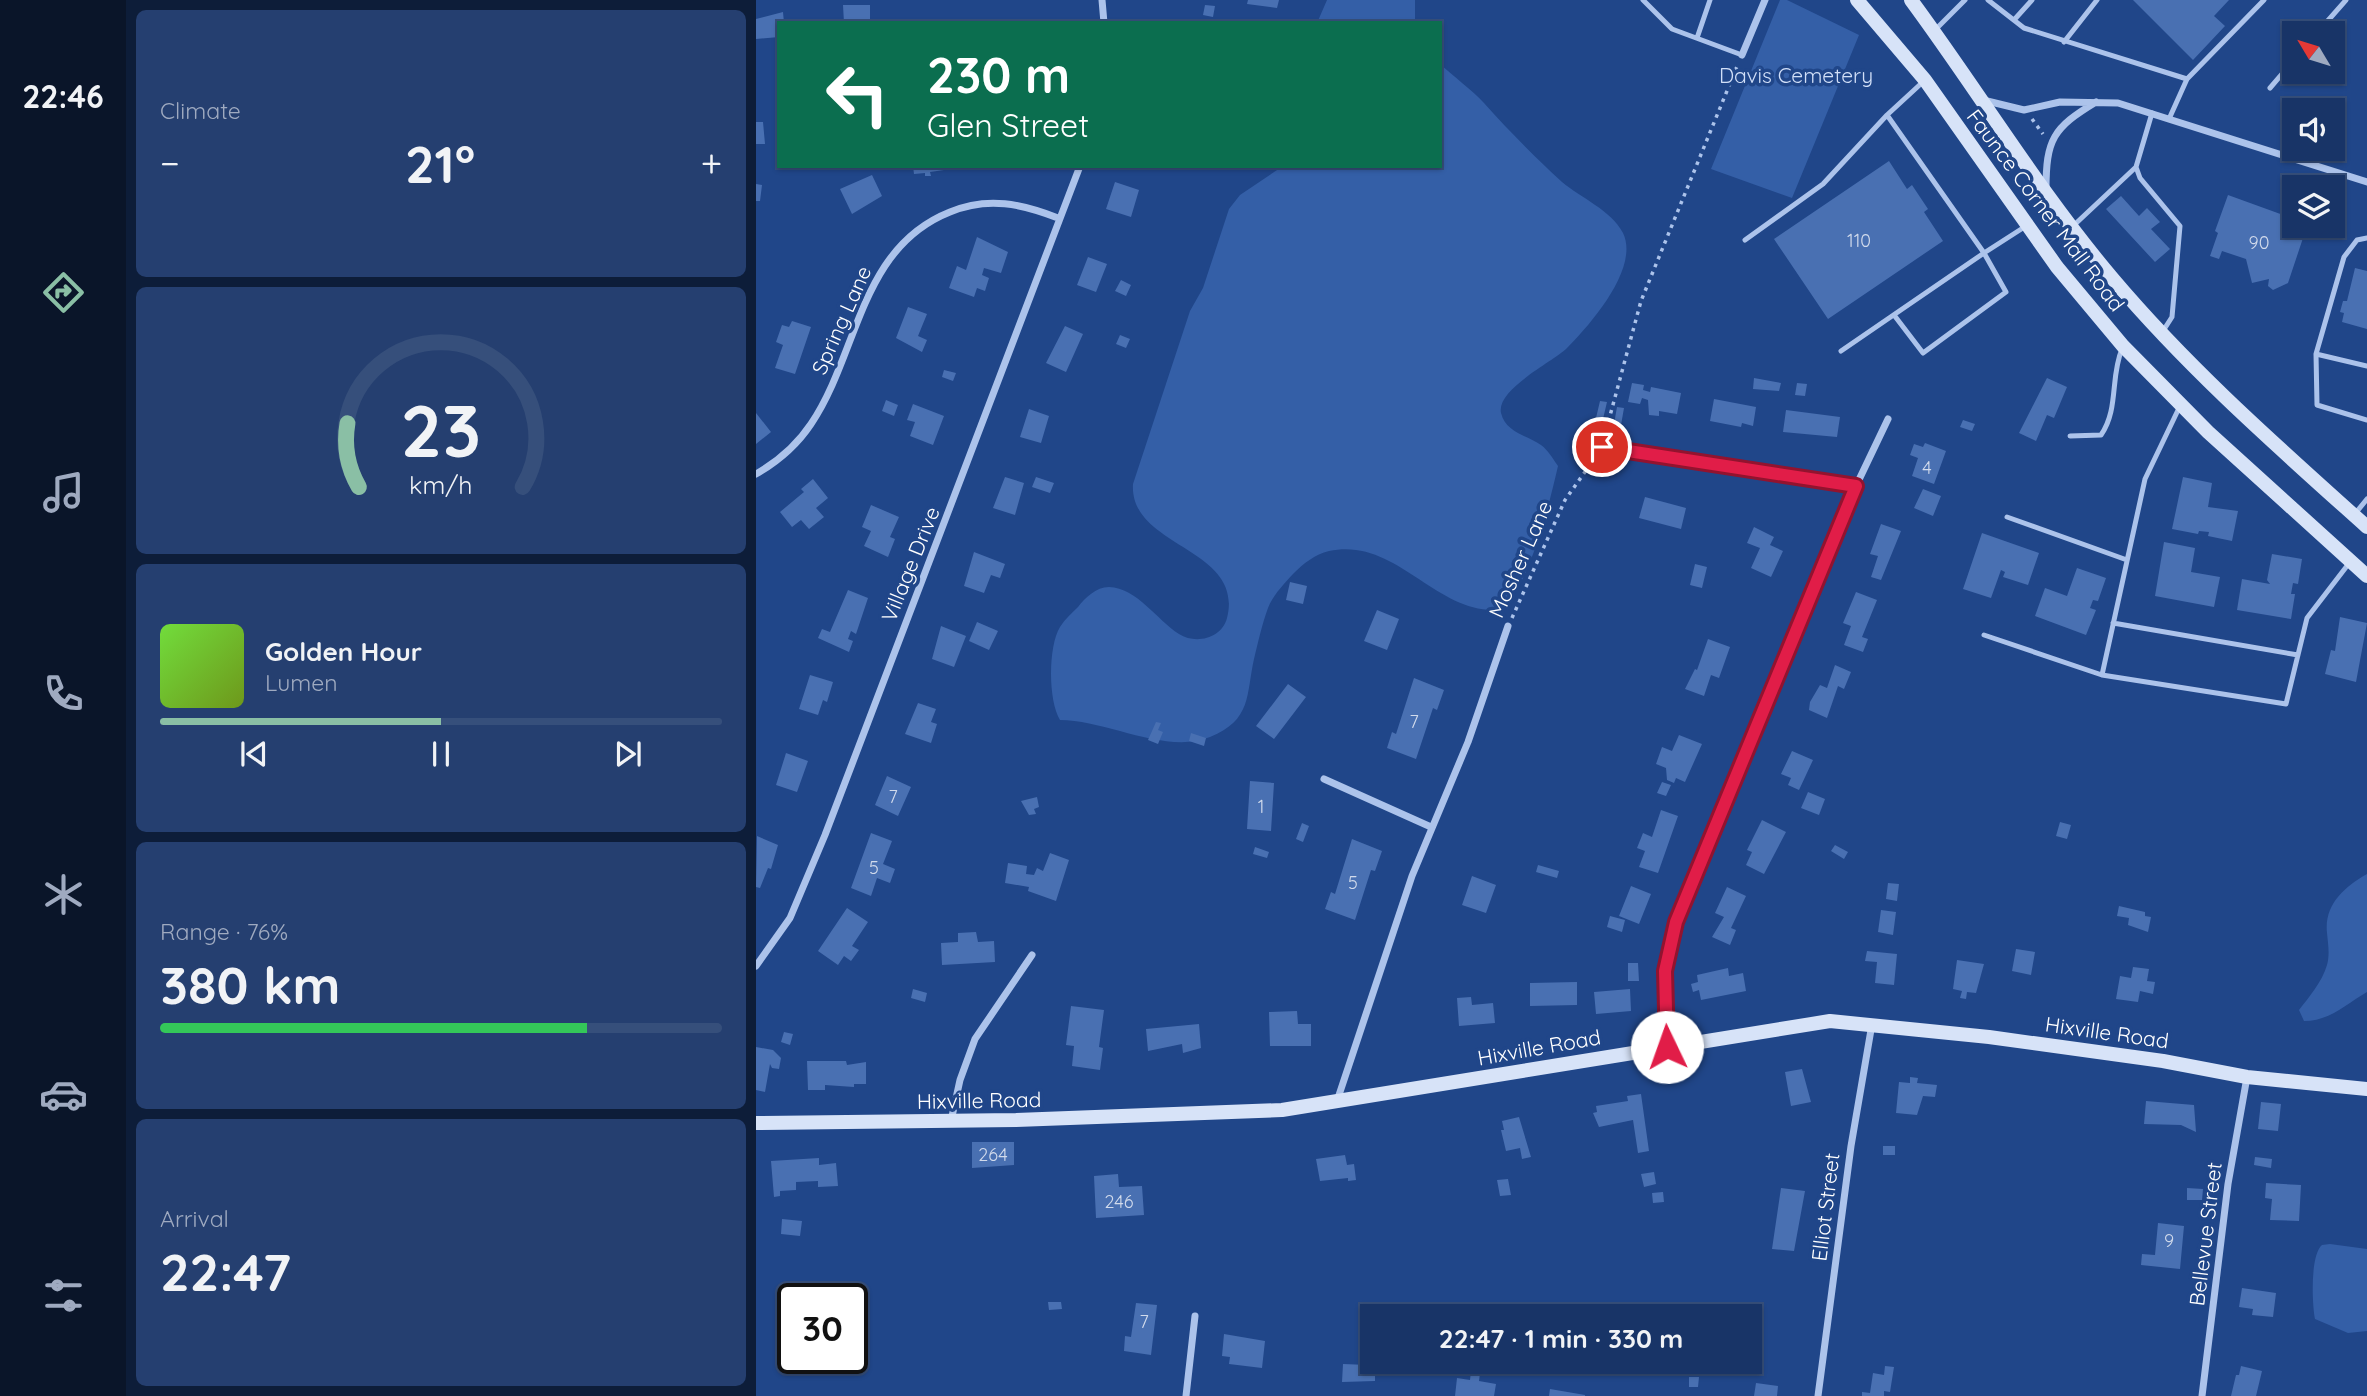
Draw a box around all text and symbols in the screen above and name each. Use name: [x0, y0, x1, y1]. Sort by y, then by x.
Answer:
north arrow: [2282, 21, 2345, 84]
map controls: [2282, 21, 2345, 238]
text: 230 m: [927, 44, 1070, 105]
icon: left: [812, 49, 903, 140]
park label: Davis Cemetery: [1719, 62, 1873, 88]
text: 22:46: [22, 76, 104, 116]
text: Climate: [160, 96, 241, 125]
button: sound: [2282, 98, 2345, 161]
street label: Faunce Corner Mall Road: [1961, 104, 2131, 316]
text: Glen Street: [927, 105, 1089, 145]
text: 21°: [405, 131, 475, 196]
text: −: [160, 139, 180, 187]
text: +: [701, 139, 722, 187]
button: layers: [2282, 175, 2345, 238]
house number: 110: [1847, 229, 1871, 252]
house number: 90: [2249, 231, 2269, 254]
street label: Spring Lane: [806, 262, 876, 378]
icon: directions: [39, 268, 88, 317]
text: 23: [401, 384, 481, 475]
pin: [1572, 417, 1632, 477]
icon: arrive: [1583, 428, 1621, 466]
house number: 4: [1922, 456, 1932, 479]
icon: music: [39, 468, 88, 517]
text: km/h: [409, 469, 473, 500]
street label: Mosher Lane: [1483, 496, 1557, 622]
street label: Village Drive: [875, 503, 945, 625]
text: Golden Hour: [265, 635, 422, 668]
text: Lumen: [265, 668, 338, 697]
icon: phone: [39, 669, 88, 718]
house number: 7: [1409, 710, 1419, 733]
icon: previous: [235, 735, 273, 773]
icon: pause: [422, 735, 460, 773]
icon: next: [609, 735, 647, 773]
house number: 7: [888, 785, 898, 808]
house number: 1: [1258, 795, 1264, 818]
house number: 5: [869, 856, 879, 879]
icon: climate: [39, 870, 88, 919]
house number: 5: [1348, 871, 1358, 894]
text: Range · 76%: [160, 917, 288, 946]
text: 380 km: [160, 952, 340, 1017]
position arrow: [1630, 1010, 1704, 1084]
street label: Hixville Road: [2044, 1010, 2170, 1054]
street label: Hixville Road: [1475, 1023, 1603, 1071]
icon: car: [39, 1070, 88, 1119]
street label: Hixville Road: [917, 1086, 1041, 1114]
house number: 264: [978, 1143, 1008, 1166]
street label: Elliot Street: [1805, 1151, 1845, 1263]
street label: Bellevue Street: [2183, 1161, 2227, 1307]
house number: 246: [1105, 1190, 1134, 1213]
text: Arrival: [160, 1204, 229, 1233]
house number: 9: [2164, 1229, 2174, 1252]
text: 22:47: [160, 1239, 291, 1304]
icon: filters: [39, 1271, 88, 1320]
speed limit sign: 30: [777, 1283, 868, 1374]
house number: 7: [1139, 1310, 1149, 1333]
text: 22:47 · 1 min · 330 m: [1439, 1322, 1683, 1355]

